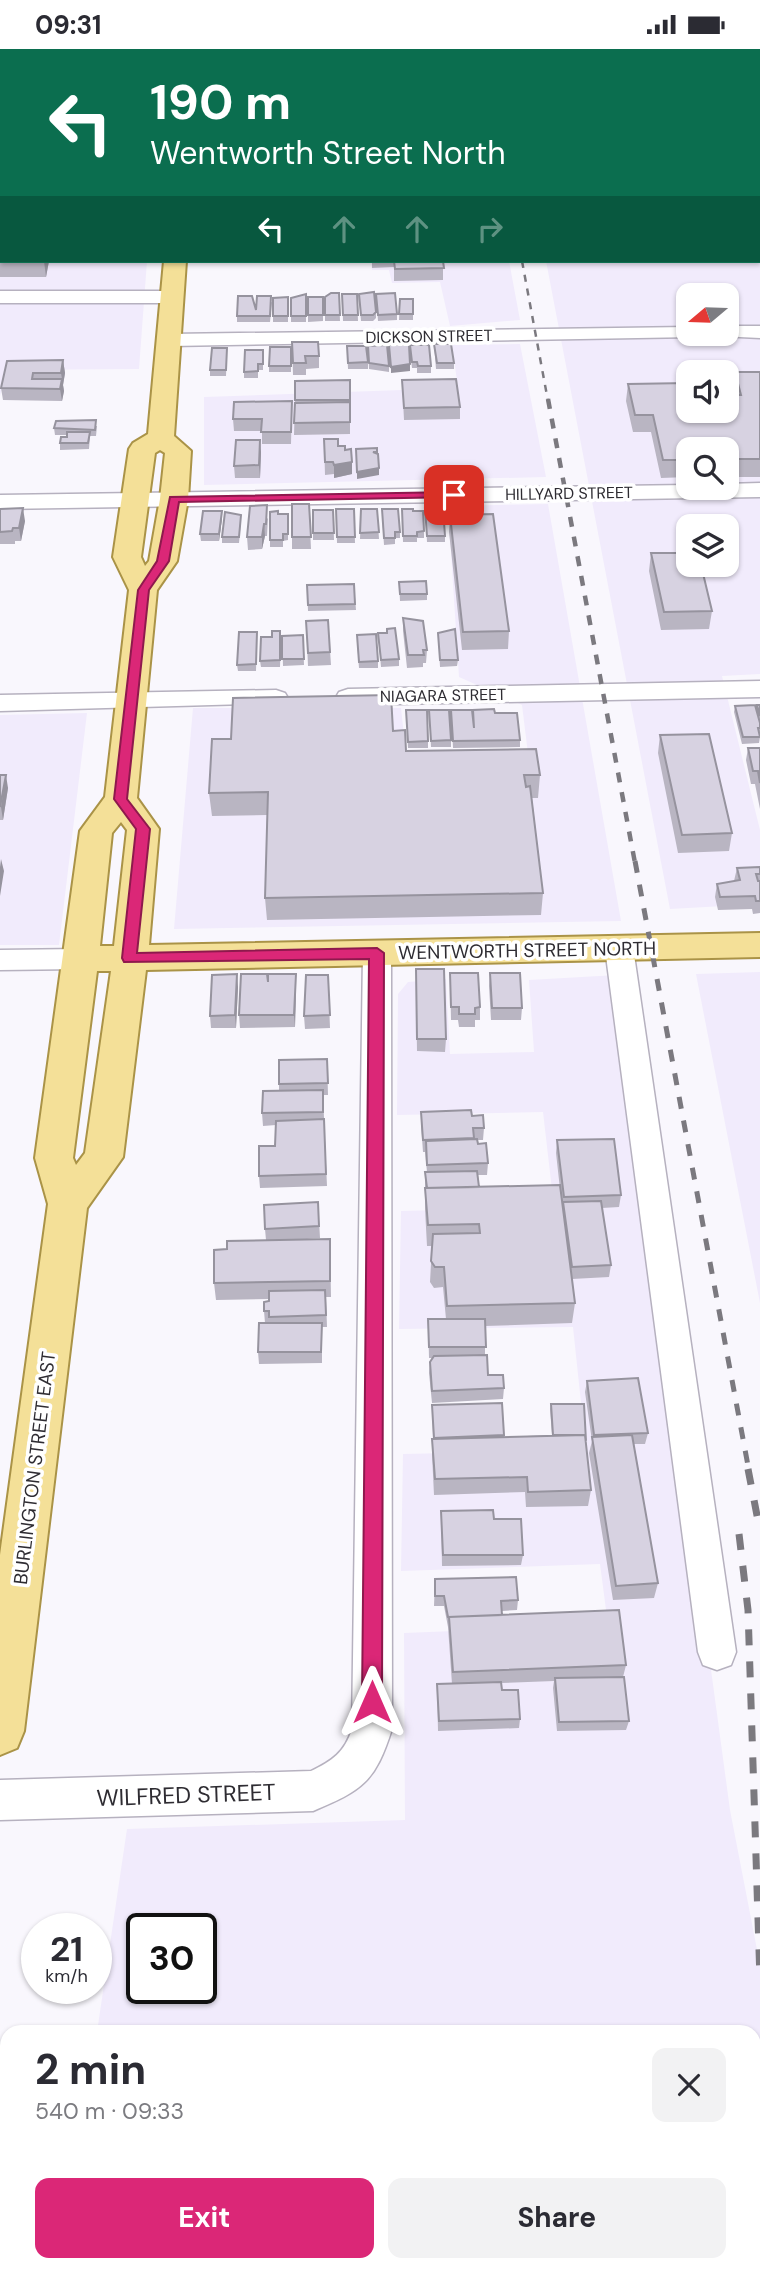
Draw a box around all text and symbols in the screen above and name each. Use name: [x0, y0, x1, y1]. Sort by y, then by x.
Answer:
text: 09:31: [35, 8, 101, 42]
text: 190 m: [150, 70, 291, 134]
icon: left: [35, 77, 126, 168]
text: Wentworth Street North: [150, 132, 506, 174]
icon: left: [252, 210, 290, 248]
icon: ahead: [325, 210, 363, 248]
icon: ahead: [398, 210, 436, 248]
icon: right: [471, 210, 509, 248]
north arrow: [676, 283, 738, 347]
map controls: [676, 283, 739, 577]
street label: DICKSON STREET: [365, 325, 493, 348]
button: sound: [676, 360, 739, 423]
button: search: [676, 437, 739, 500]
pin: [424, 465, 484, 525]
icon: arrive: [435, 476, 473, 514]
street label: HILLYARD STREET: [505, 482, 633, 505]
button: layers: [676, 514, 739, 577]
street label: NIAGARA STREET: [380, 684, 506, 707]
street label: WENTWORTH STREET NORTH: [398, 936, 656, 965]
street label: BURLINGTON STREET EAST: [8, 1350, 61, 1586]
position arrow: [335, 1665, 409, 1739]
street label: WILFRED STREET: [96, 1777, 276, 1813]
speed limit sign: 30: [126, 1913, 217, 2004]
text: 21: [50, 1926, 83, 1972]
text: km/h: [45, 1964, 88, 1988]
text: 2 min: [35, 2042, 146, 2097]
button: close: [652, 2048, 726, 2122]
text: 540 m · 09:33: [35, 2096, 184, 2126]
button: Exit: [35, 2178, 374, 2258]
button: Share: [388, 2178, 726, 2258]

